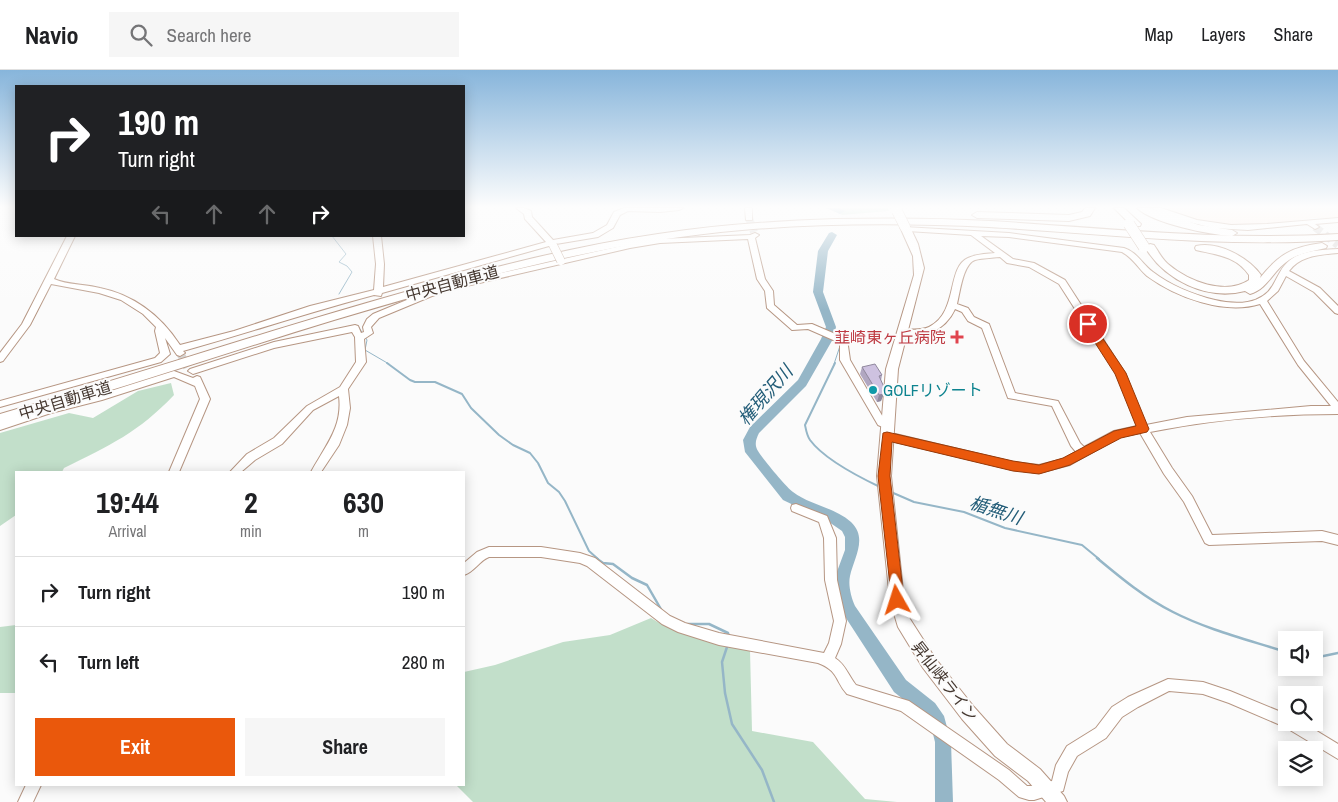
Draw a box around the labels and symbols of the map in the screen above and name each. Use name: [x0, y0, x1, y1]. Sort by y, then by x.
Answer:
street label: 中央自動車道: [403, 260, 501, 306]
pin: [1067, 303, 1109, 345]
place label: 韮崎東ヶ丘病院: [834, 326, 946, 348]
marker: 韮崎東ヶ丘病院: [950, 330, 964, 344]
water label: 権現沢川: [732, 358, 799, 430]
street label: 中央自動車道: [16, 375, 114, 425]
place label: GOLFリゾート: [883, 379, 983, 401]
marker: GOLFリゾート: [867, 384, 879, 396]
water label: 楯無川: [966, 490, 1027, 531]
position arrow: [870, 573, 922, 625]
street label: 昇仙峡ライン: [907, 636, 983, 726]

